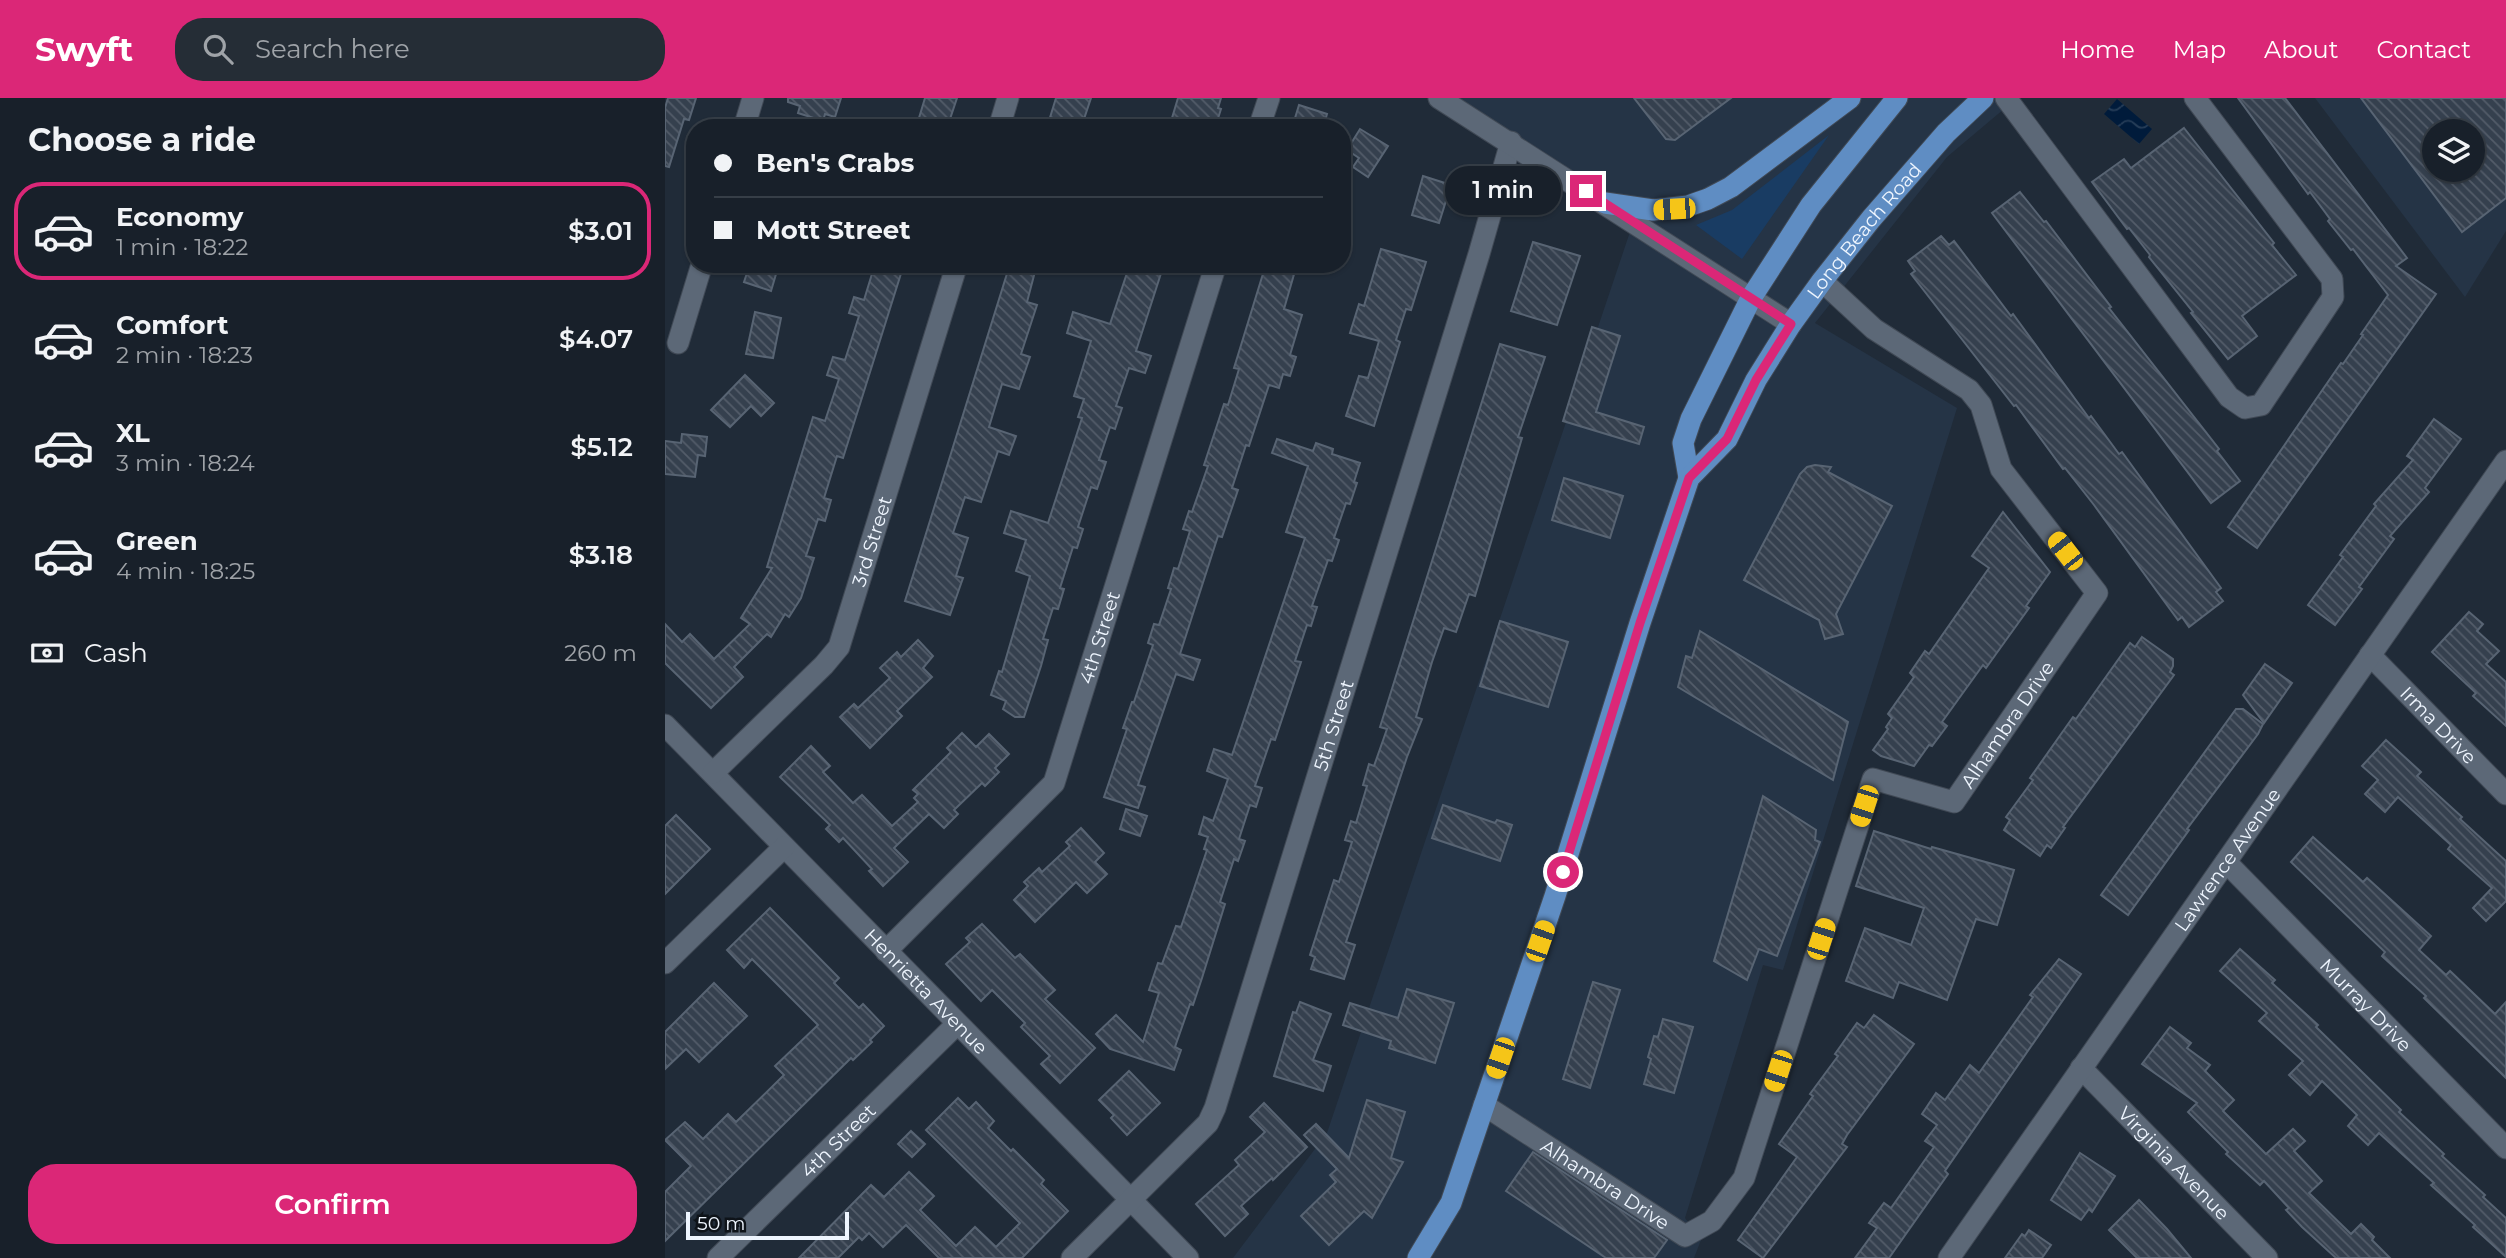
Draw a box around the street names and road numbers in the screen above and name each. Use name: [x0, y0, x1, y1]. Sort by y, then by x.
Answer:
street label: Long Beach Road: [1802, 158, 1926, 303]
street label: 3rd Street: [847, 493, 896, 589]
street label: 4th Street: [1074, 588, 1125, 687]
street label: Alhambra Drive: [1956, 656, 2059, 792]
street label: 5th Street: [1309, 677, 1358, 773]
street label: Irma Drive: [2396, 681, 2482, 769]
street label: Lawrence Avenue: [2169, 784, 2285, 936]
street label: Henrietta Avenue: [860, 924, 993, 1059]
street label: Murray Drive: [2315, 954, 2417, 1056]
street label: 4th Street: [796, 1099, 880, 1182]
street label: Virginia Avenue: [2114, 1102, 2235, 1225]
street label: Alhambra Drive: [1537, 1134, 1674, 1234]

